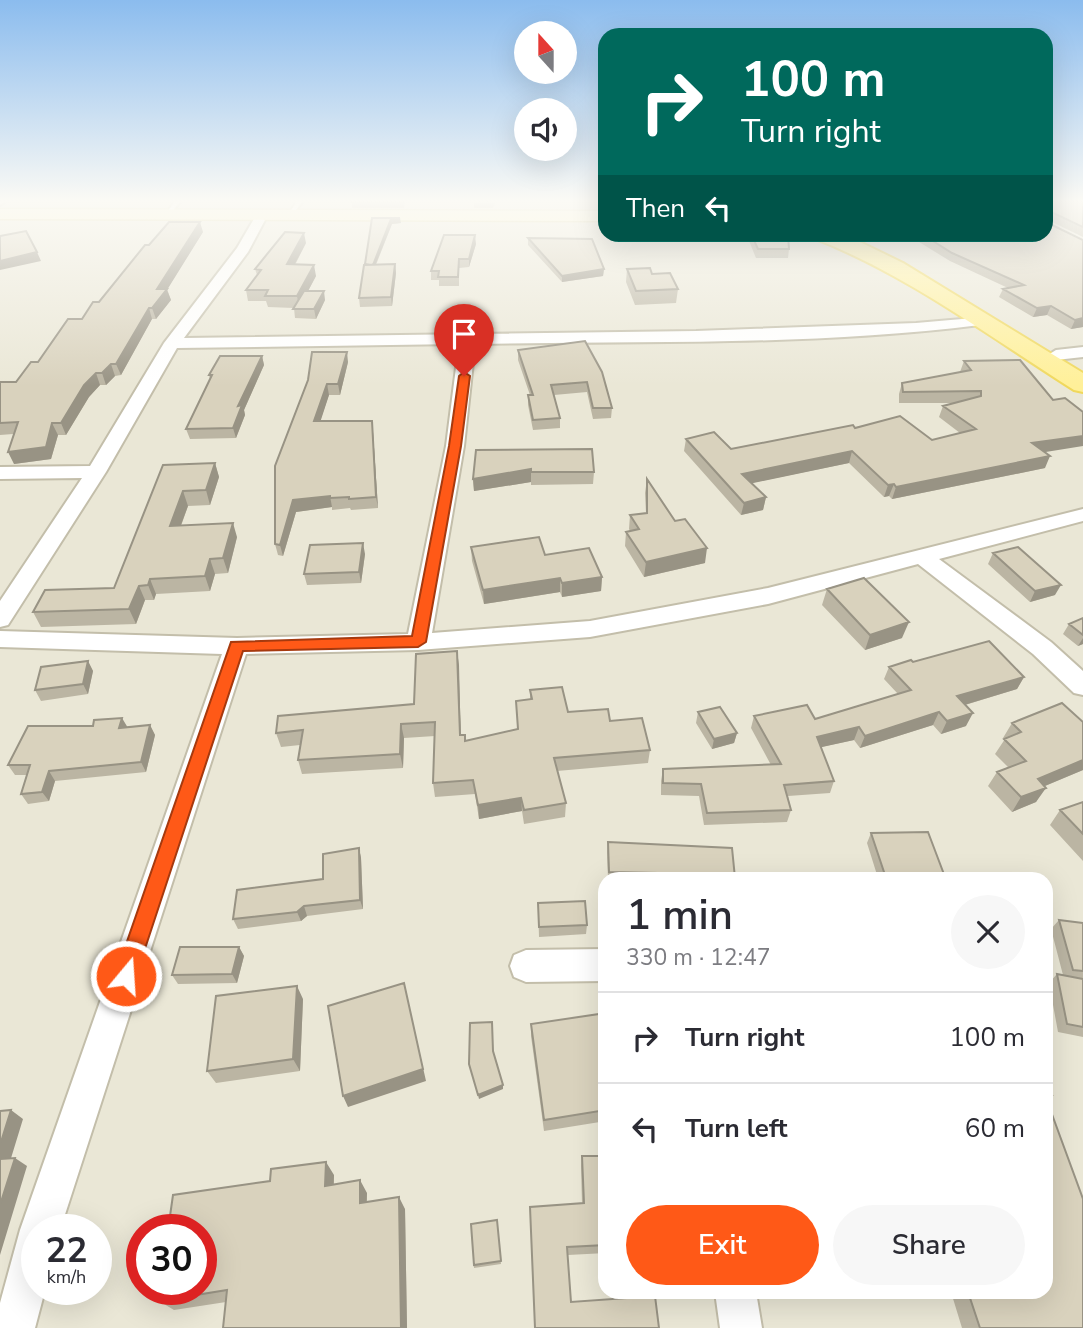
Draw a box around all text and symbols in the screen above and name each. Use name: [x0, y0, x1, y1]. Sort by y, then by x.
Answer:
north arrow: [514, 21, 578, 84]
map controls: [514, 21, 577, 161]
text: 100 m: [741, 46, 885, 113]
icon: right: [626, 56, 717, 147]
button: sound: [514, 98, 577, 161]
text: Turn right: [741, 110, 881, 153]
icon: left: [699, 189, 737, 227]
text: Then: [626, 191, 685, 226]
pin: [434, 304, 494, 376]
icon: arrive: [445, 315, 483, 353]
text: 1 min: [626, 887, 733, 944]
button: close: [951, 895, 1025, 969]
position arrow: [89, 939, 163, 1013]
text: 330 m · 12:47: [626, 942, 771, 973]
icon: right: [626, 1019, 664, 1057]
text: Turn right: [685, 1020, 804, 1055]
text: 100 m: [949, 1020, 1025, 1055]
icon: left: [626, 1110, 664, 1148]
text: Turn left: [685, 1111, 788, 1146]
text: 60 m: [965, 1111, 1025, 1146]
button: Exit: [626, 1205, 819, 1285]
button: Share: [833, 1205, 1025, 1285]
speed limit sign: 30: [126, 1214, 217, 1305]
text: 22: [45, 1227, 88, 1274]
text: km/h: [47, 1265, 86, 1289]

